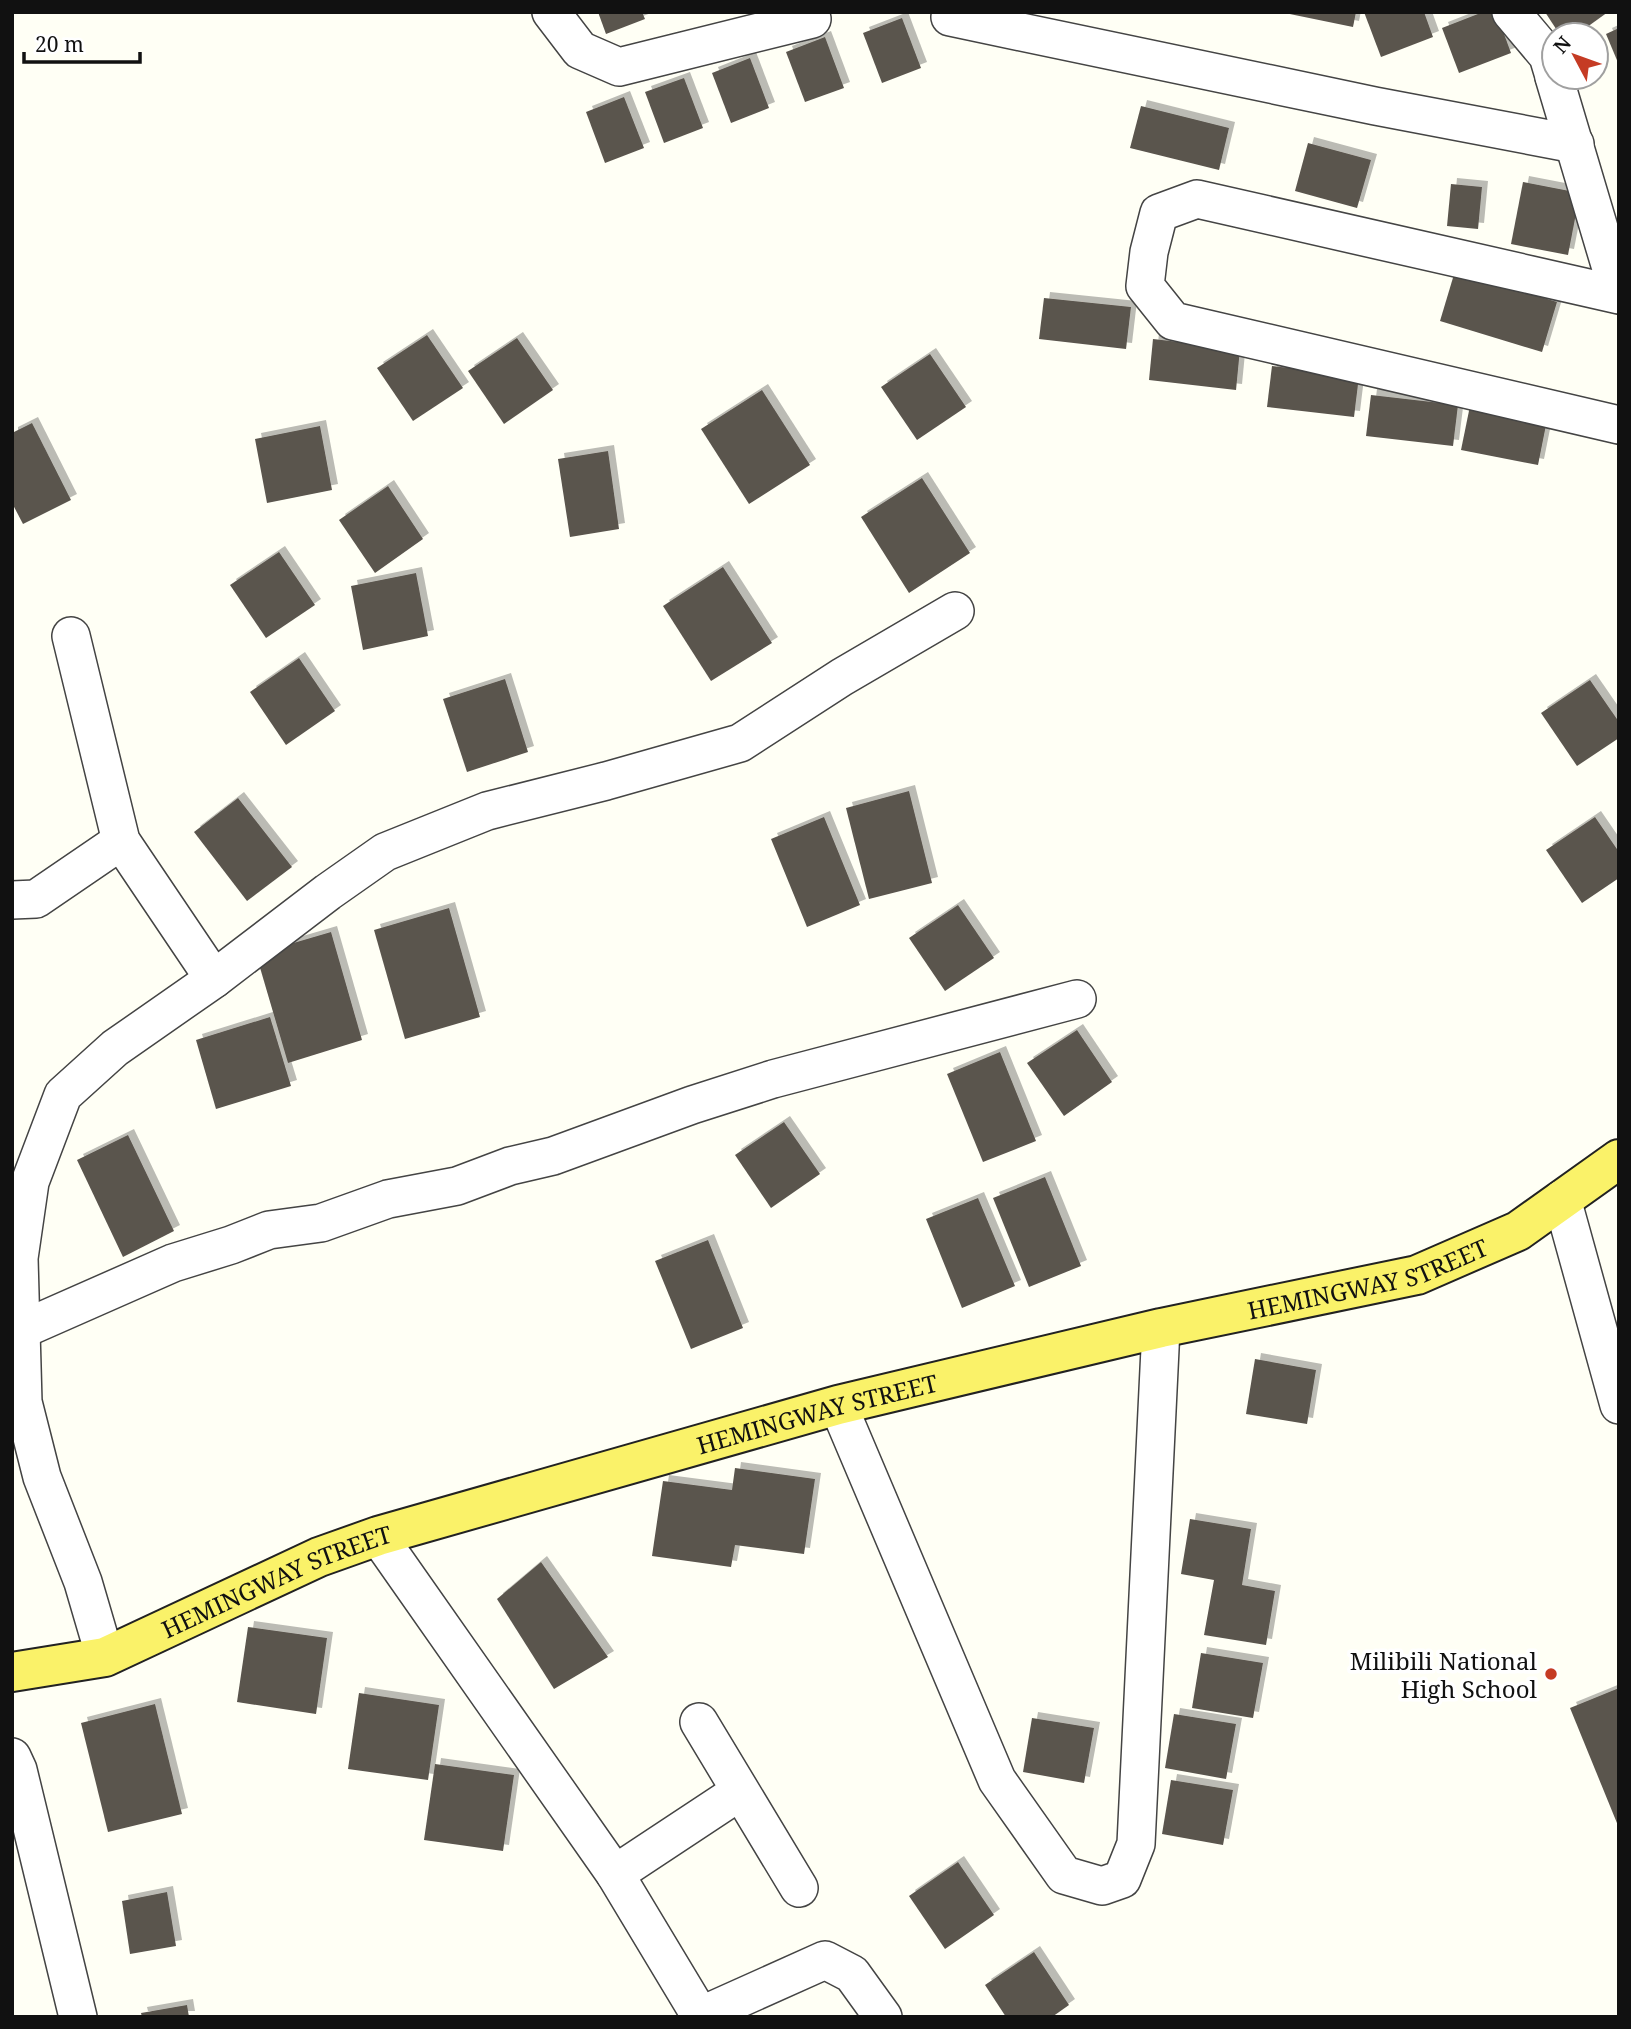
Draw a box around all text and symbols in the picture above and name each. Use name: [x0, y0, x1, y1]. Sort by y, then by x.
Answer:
scale bar: [24, 21, 140, 65]
north arrow: [1540, 21, 1610, 91]
text: 20 m: [35, 30, 84, 58]
text: N: [1547, 31, 1577, 59]
street label: HEMINGWAY STREET: [1244, 1230, 1493, 1326]
street label: HEMINGWAY STREET: [693, 1365, 941, 1461]
street label: HEMINGWAY STREET: [156, 1517, 395, 1645]
place label: Milibili National High School: [1350, 1644, 1538, 1705]
marker: Milibili National High School: [1543, 1666, 1559, 1682]

